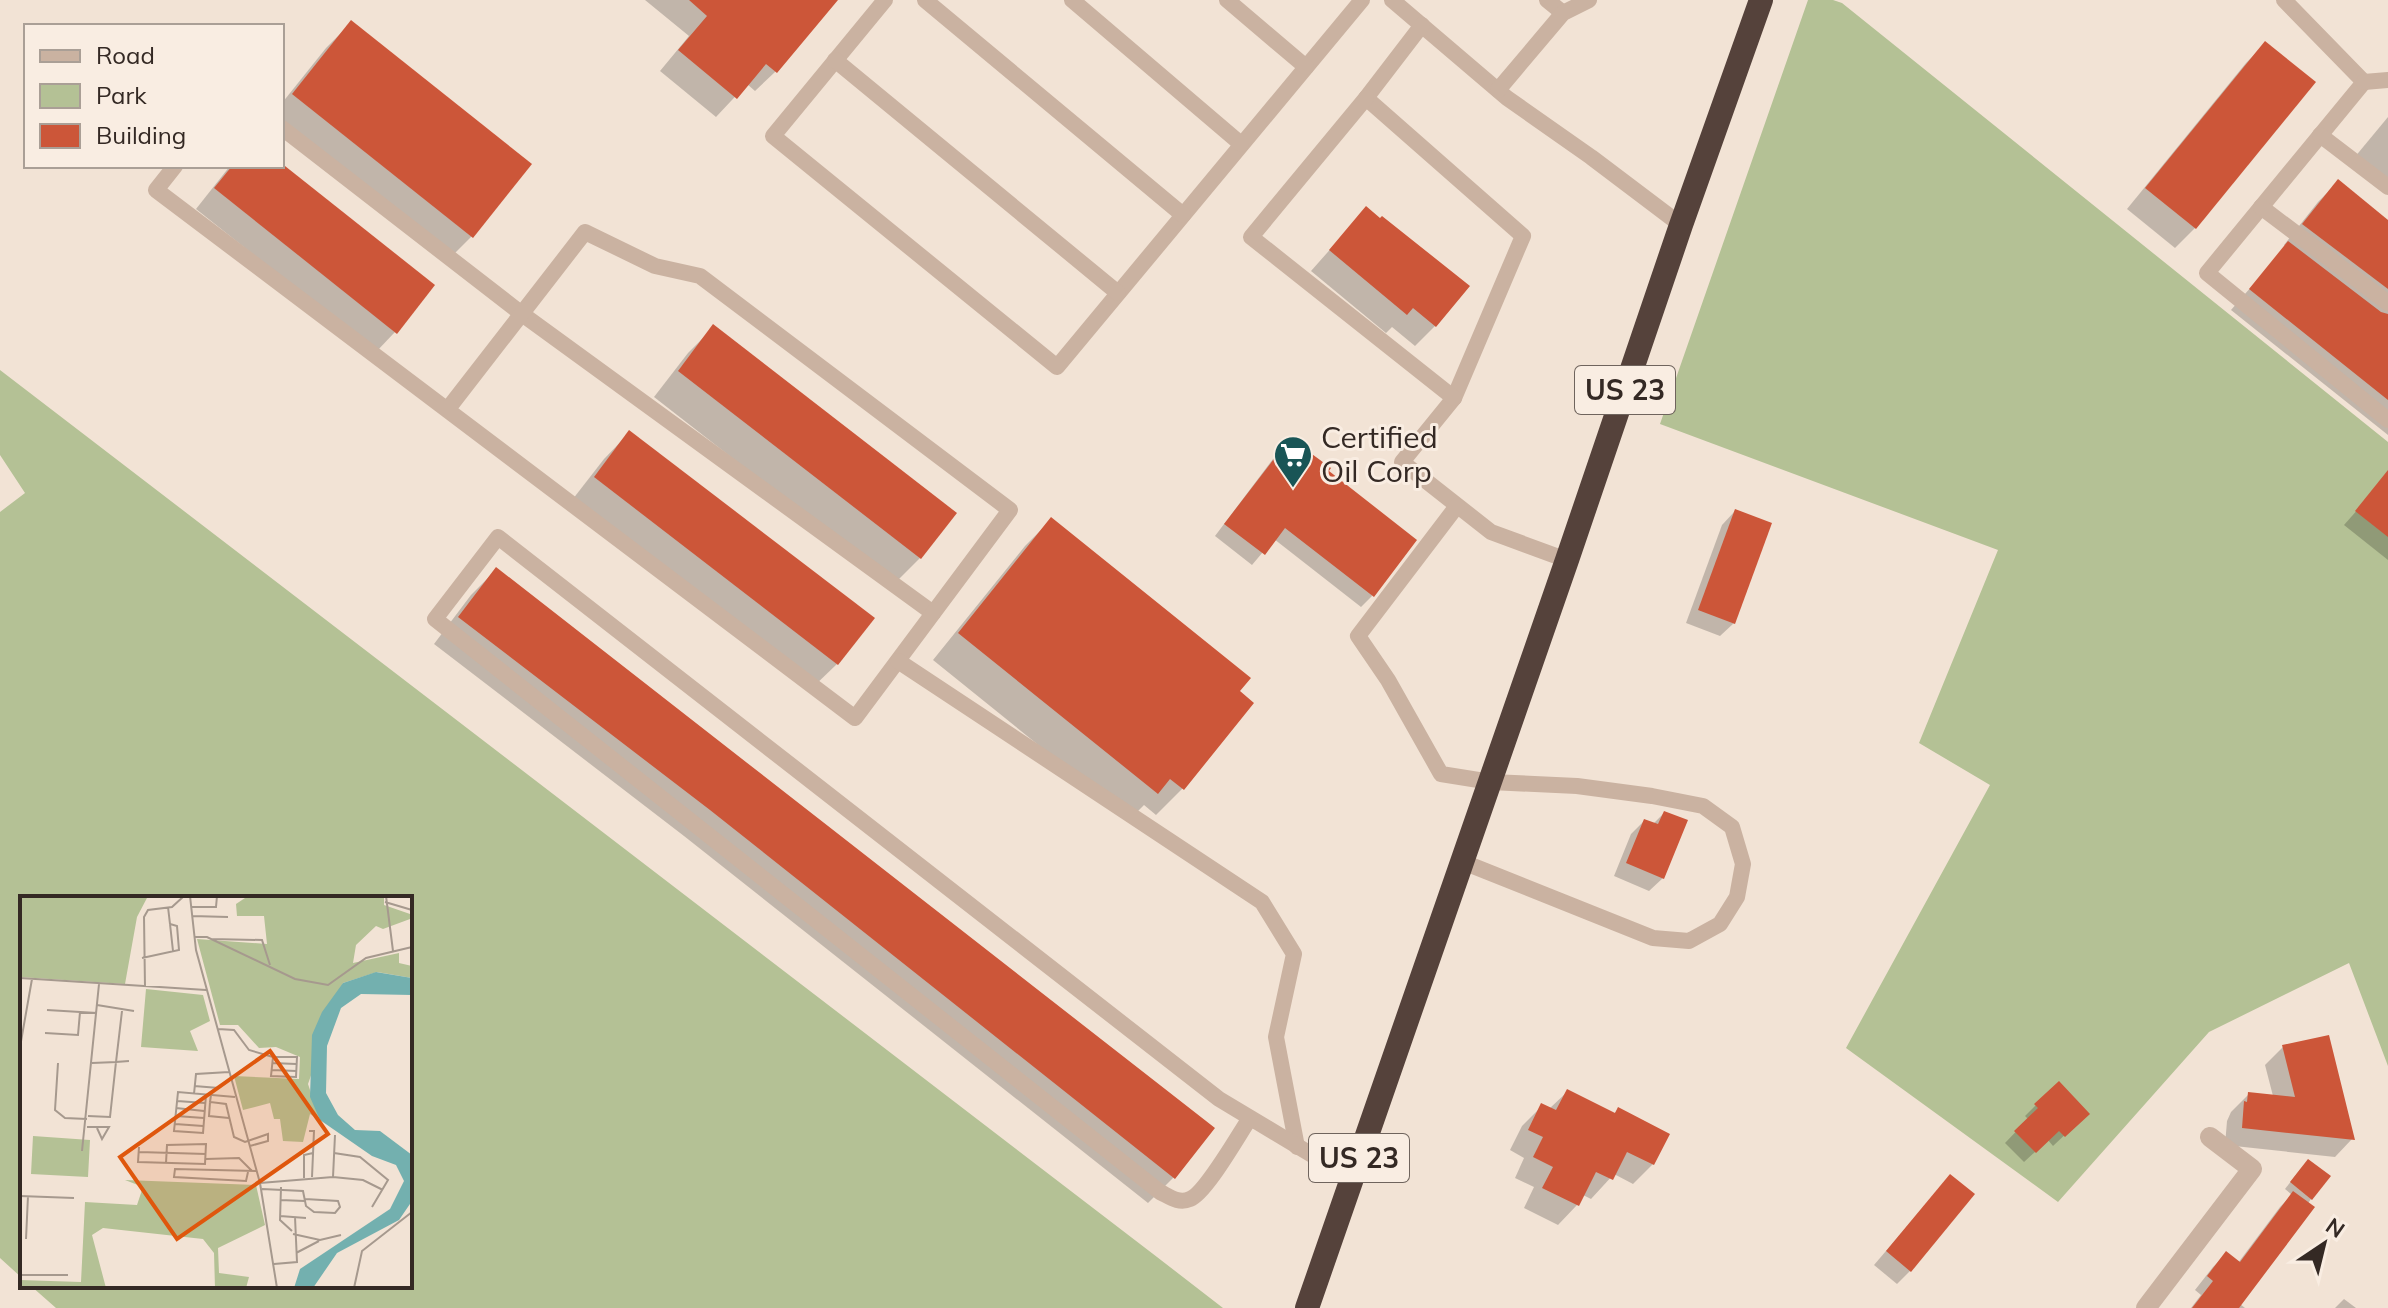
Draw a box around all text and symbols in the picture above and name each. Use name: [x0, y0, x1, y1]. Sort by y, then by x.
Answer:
legend: [24, 24, 284, 168]
text: Road: [96, 40, 155, 70]
text: Park: [96, 80, 147, 110]
text: Building: [96, 120, 186, 150]
road number: US 23: [1575, 366, 1675, 414]
place label: Certified Oil Corp: [1321, 418, 1438, 490]
supermarket icon: Certified Oil Corp: [1272, 434, 1314, 489]
inset map: [20, 896, 412, 1288]
road number: US 23: [1309, 1134, 1409, 1182]
north arrow: [2284, 1204, 2364, 1284]
text: N: [2321, 1211, 2350, 1244]

